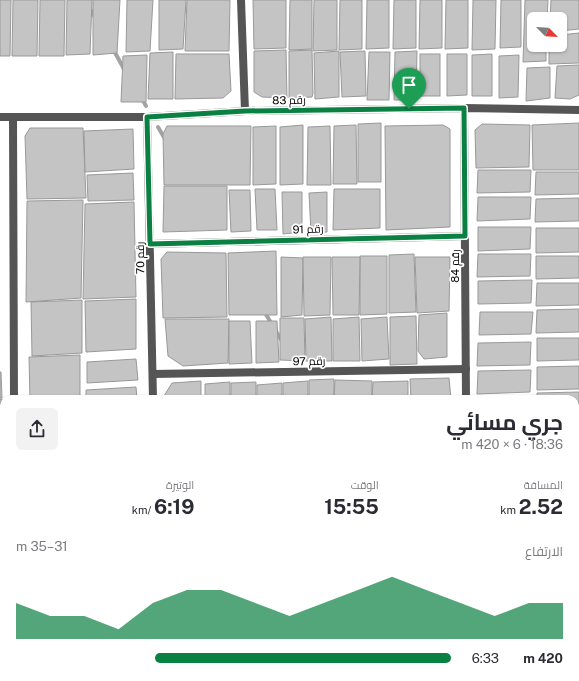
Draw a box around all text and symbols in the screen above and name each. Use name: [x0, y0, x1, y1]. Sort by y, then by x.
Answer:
north arrow: [527, 12, 567, 52]
map controls: [527, 12, 567, 52]
pin: [392, 68, 426, 109]
icon: arrive: [398, 74, 420, 96]
street label: رقم 83: [272, 94, 306, 108]
street label: رقم 91: [292, 222, 324, 238]
street label: رقم 70: [134, 241, 148, 274]
street label: رقم 84: [449, 249, 463, 283]
street label: رقم 97: [293, 355, 326, 369]
button: share: [16, 408, 58, 450]
text: جري مسائي: [446, 409, 563, 435]
text: 18:36 · 6 × 420 m: [461, 437, 563, 452]
text: الوتيرة: [166, 479, 194, 491]
text: الوقت: [351, 479, 379, 491]
text: المسافة: [524, 479, 563, 491]
text: 6:19: [154, 495, 194, 519]
text: 15:55: [324, 495, 379, 519]
text: 2.52: [519, 495, 563, 519]
text: /km: [132, 504, 154, 516]
text: km: [500, 504, 519, 516]
text: 31–35 m: [16, 539, 68, 554]
text: الارتفاع: [525, 544, 563, 559]
text: 6:33: [472, 651, 499, 666]
text: 420 m: [523, 651, 563, 666]

